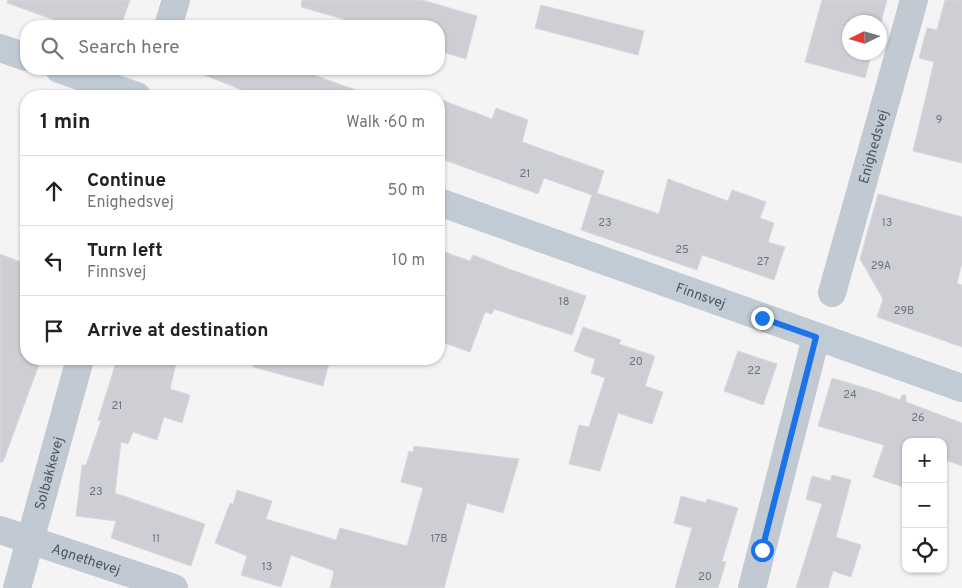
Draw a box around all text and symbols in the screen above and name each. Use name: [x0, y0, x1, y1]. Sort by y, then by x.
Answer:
north arrow: [842, 15, 887, 60]
search box: [20, 20, 445, 75]
icon: search: [38, 34, 66, 62]
text: Search here: [78, 36, 180, 60]
street label: Enighedsvej: [856, 108, 893, 186]
text: 1 min: [40, 109, 90, 136]
text: Walk · 60 m: [346, 113, 425, 133]
house number: 9: [936, 113, 942, 127]
house number: 21: [520, 167, 530, 181]
text: Continue: [87, 169, 166, 193]
icon: ahead: [40, 177, 68, 205]
text: 50 m: [388, 181, 425, 201]
text: Enighedsvej: [87, 193, 174, 213]
house number: 23: [598, 216, 612, 230]
house number: 13: [882, 216, 892, 230]
text: Turn left: [87, 239, 163, 263]
house number: 25: [675, 243, 689, 257]
icon: left: [40, 247, 68, 275]
text: 10 m: [391, 251, 425, 271]
house number: 27: [757, 255, 769, 269]
house number: 29A: [871, 259, 891, 273]
text: Finnsvej: [87, 263, 146, 283]
street label: Finnsvej: [673, 280, 728, 313]
house number: 18: [559, 295, 569, 309]
house number: 29B: [894, 304, 914, 318]
route end: [751, 307, 774, 330]
icon: arrive: [40, 317, 68, 345]
text: Arrive at destination: [87, 319, 268, 343]
house number: 20: [629, 355, 643, 369]
house number: 22: [747, 364, 761, 378]
house number: 24: [843, 388, 857, 402]
house number: 21: [112, 399, 122, 413]
house number: 26: [911, 411, 925, 425]
street label: Solbakkevej: [32, 435, 68, 512]
map controls: [902, 438, 947, 573]
button: +: [902, 438, 947, 483]
button: −: [902, 483, 947, 528]
house number: 23: [89, 485, 103, 499]
button: locate: [902, 528, 947, 573]
house number: 11: [152, 532, 160, 546]
house number: 17B: [431, 532, 447, 546]
route start: [751, 539, 774, 562]
street label: Agnethevej: [49, 541, 122, 580]
house number: 13: [262, 560, 272, 574]
house number: 20: [698, 570, 712, 584]

